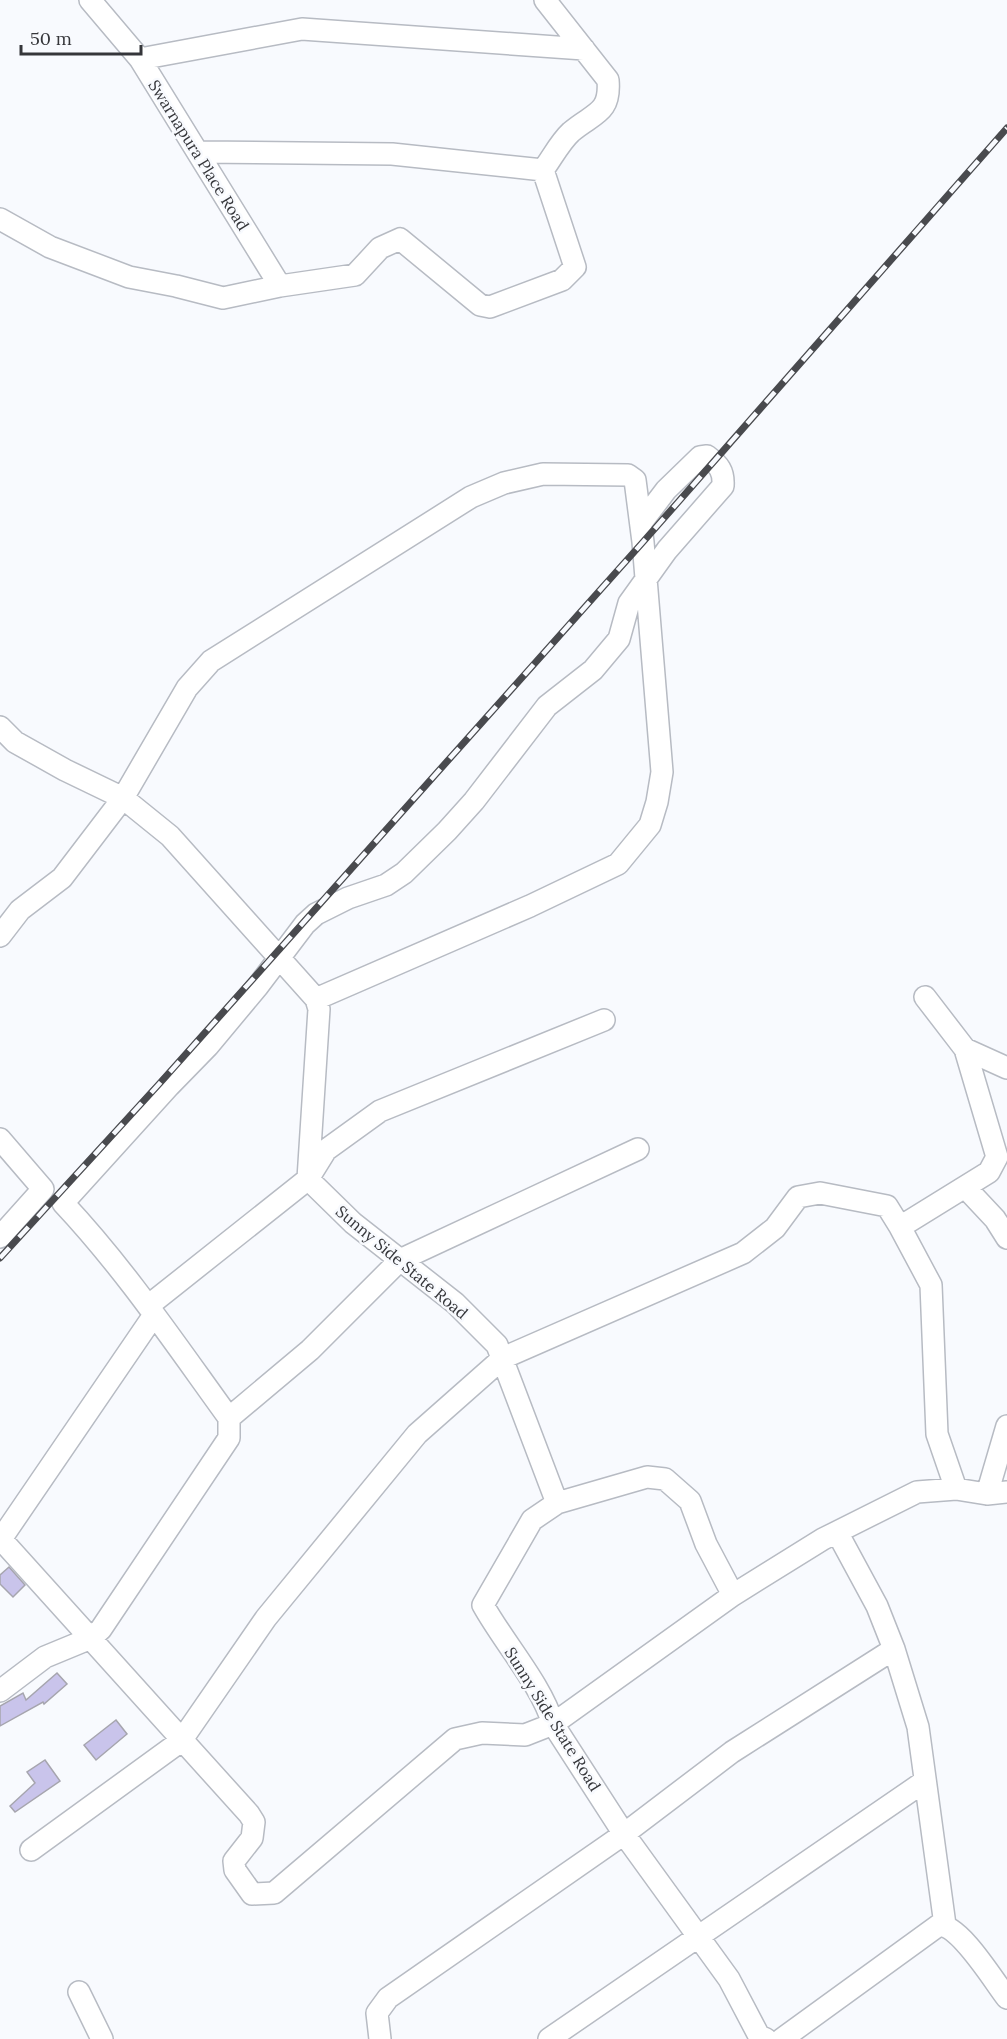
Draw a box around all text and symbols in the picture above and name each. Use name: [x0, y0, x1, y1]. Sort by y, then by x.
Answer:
scale bar: [21, 18, 141, 56]
text: 50 m: [30, 27, 72, 50]
street label: Swarnapura Place Road: [144, 76, 254, 234]
street label: Sunny Side State Road: [332, 1201, 472, 1323]
street label: Sunny Side State Road: [501, 1643, 606, 1795]

